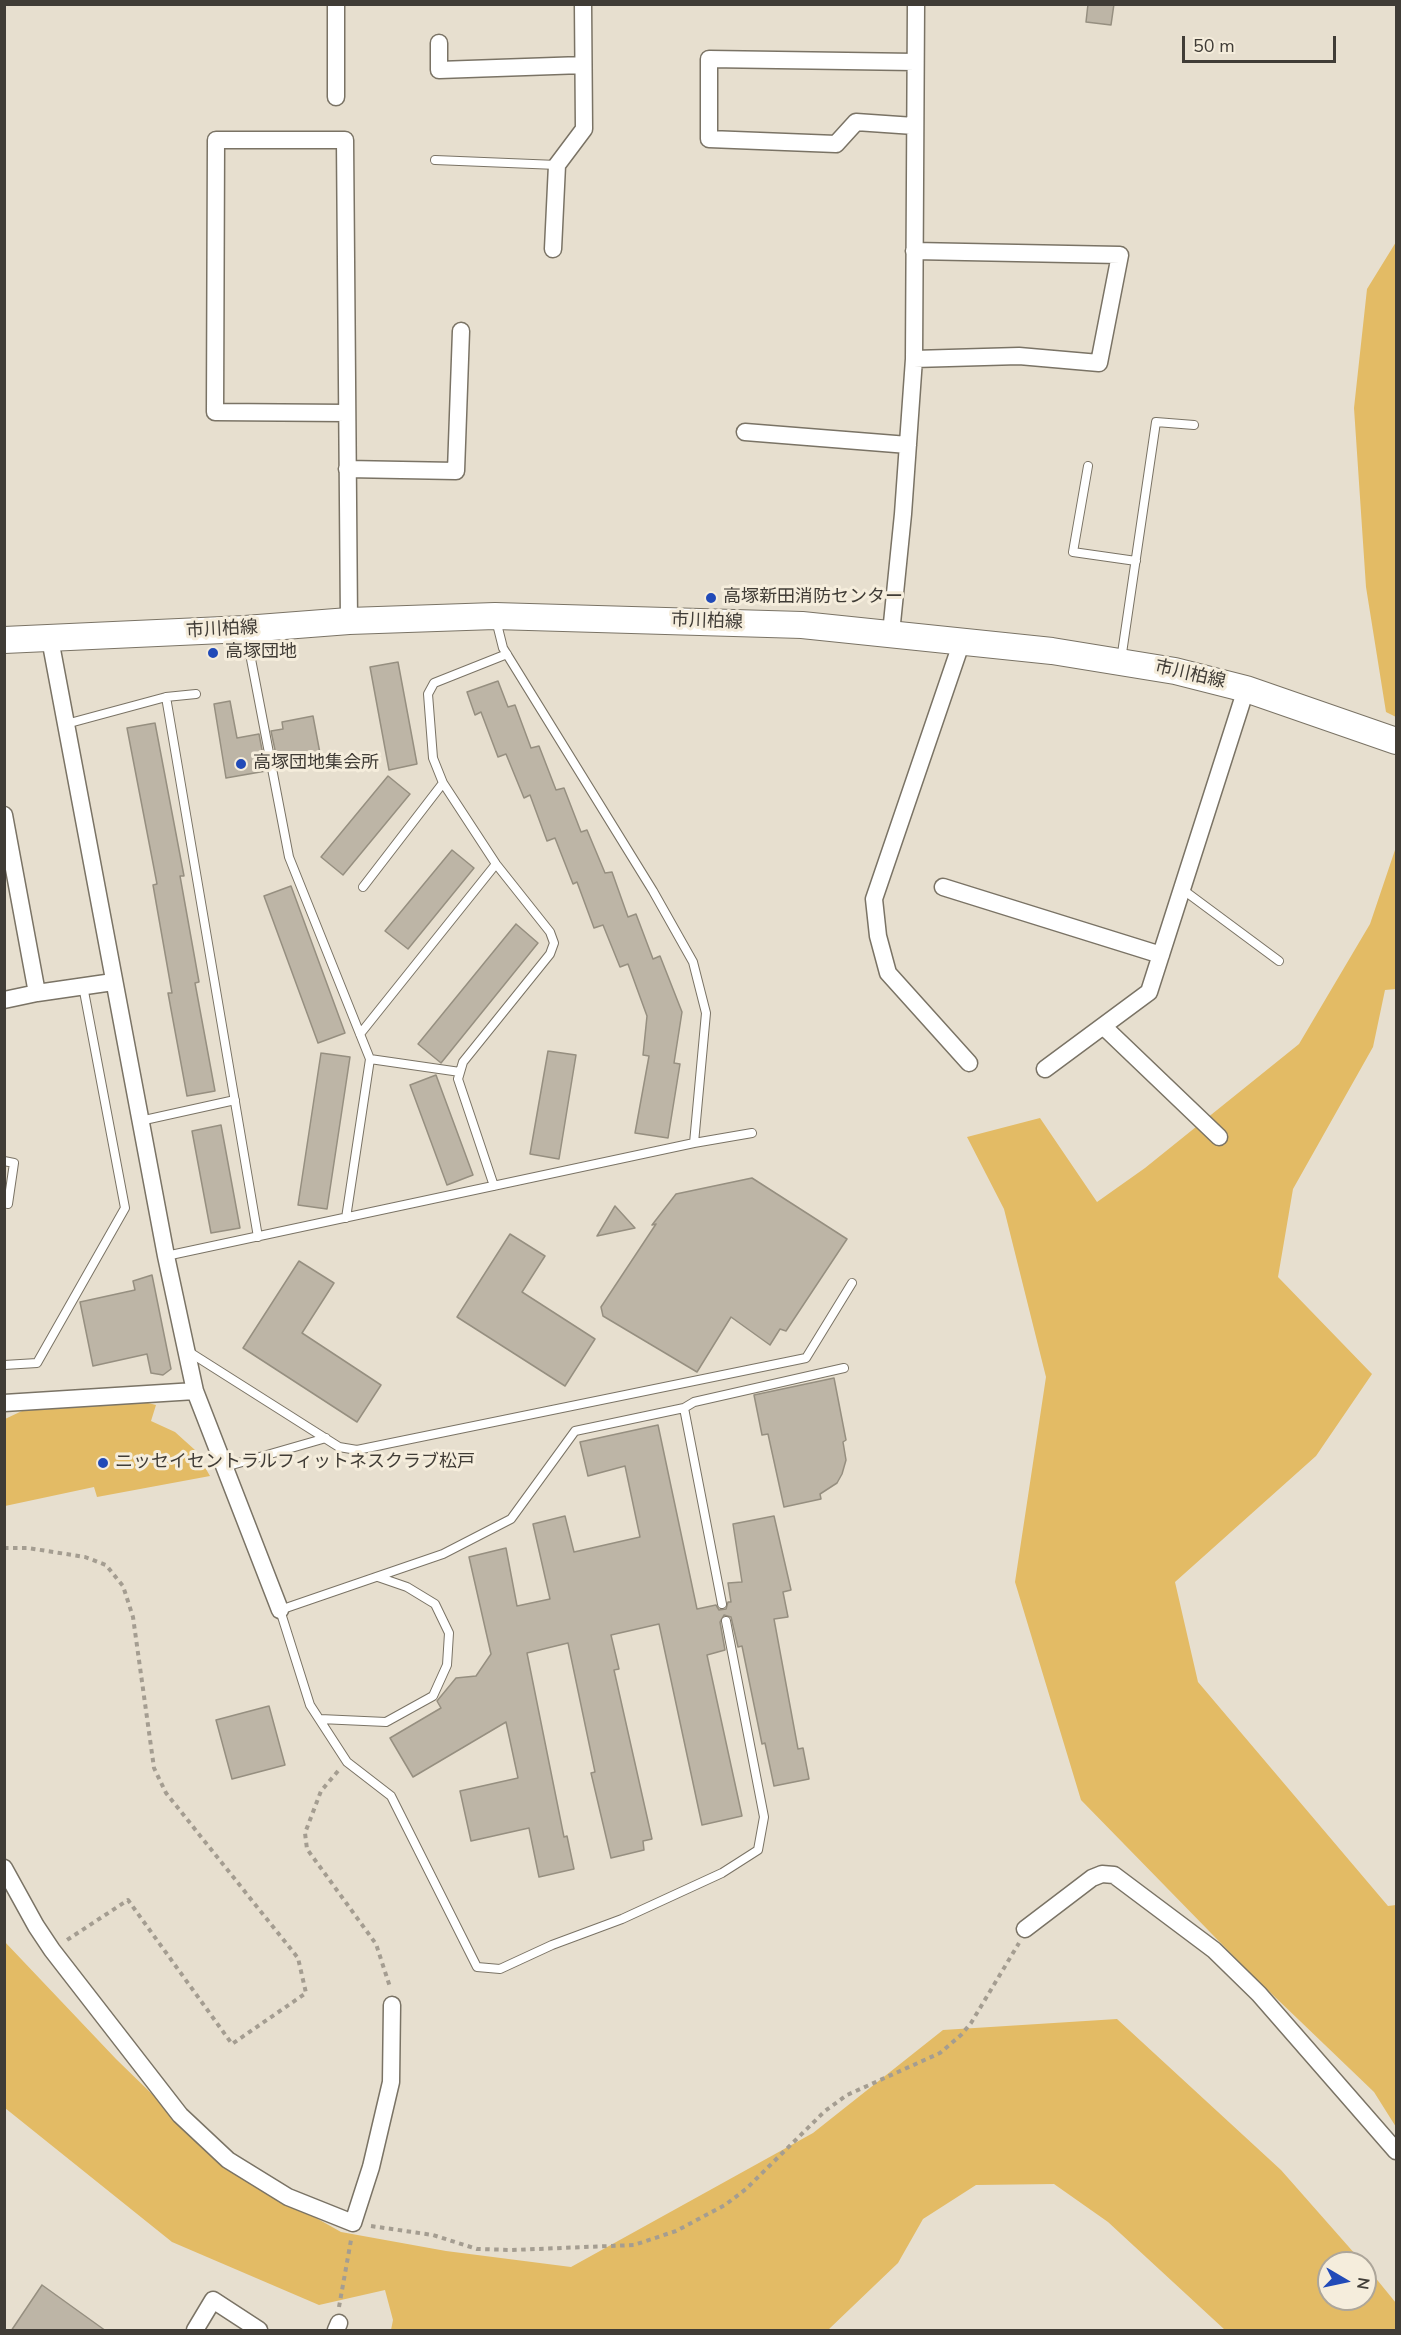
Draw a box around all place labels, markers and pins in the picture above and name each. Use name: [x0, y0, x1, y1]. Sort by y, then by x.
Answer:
place label: 高塚新田消防センター: [723, 587, 903, 609]
marker: 高塚新田消防センター: [704, 591, 718, 605]
place label: 高塚団地: [225, 642, 297, 664]
marker: 高塚団地: [206, 646, 220, 660]
place label: 高塚団地集会所: [253, 753, 379, 775]
marker: 高塚団地集会所: [234, 757, 248, 771]
place label: ニッセイセントラルフィットネスクラブ松戸: [115, 1452, 475, 1474]
marker: ニッセイセントラルフィットネスクラブ松戸: [96, 1456, 110, 1470]

